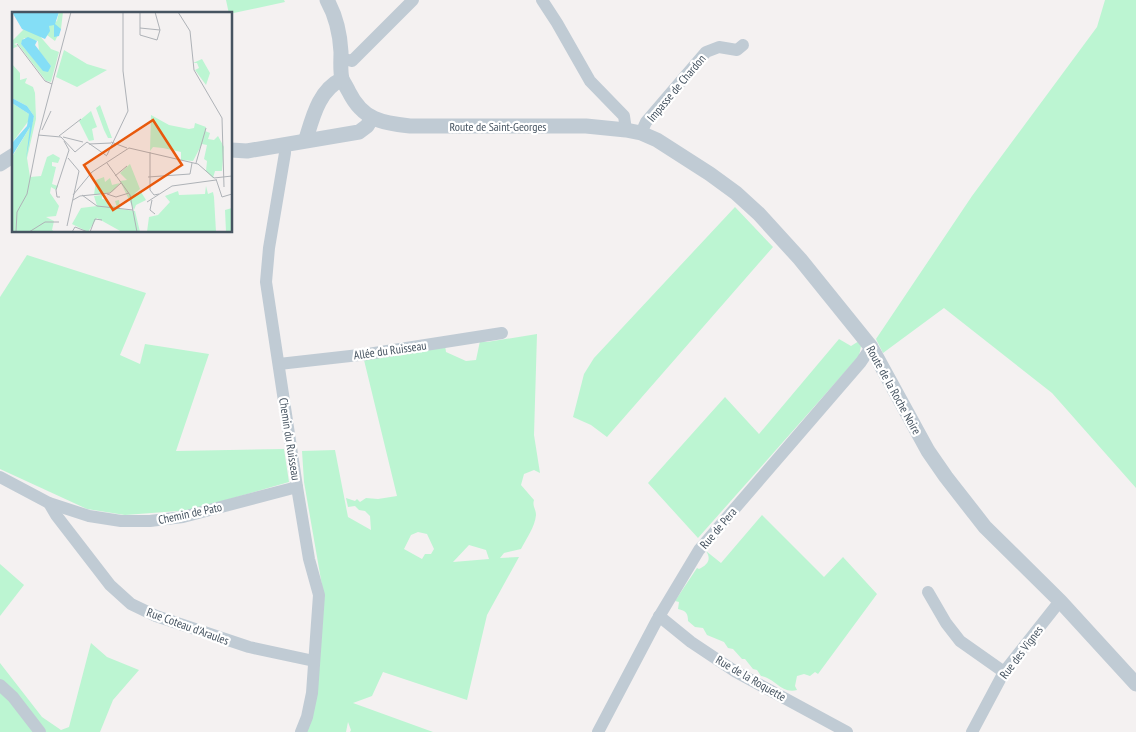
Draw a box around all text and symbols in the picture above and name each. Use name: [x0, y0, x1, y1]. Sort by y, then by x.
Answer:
inset map: [12, 12, 232, 232]
street label: Impasse de Chardon: [643, 51, 709, 125]
street label: Route de Saint-Georges: [450, 119, 546, 134]
street label: Allée du Ruisseau: [353, 337, 427, 363]
street label: Route de la Roche Noire: [863, 343, 925, 437]
street label: Chemin du Ruisseau: [276, 397, 304, 481]
street label: Chemin de Pato: [157, 499, 223, 527]
street label: Rue de Pera: [696, 504, 740, 552]
street label: Rue Coteau d'Araules: [145, 604, 231, 648]
street label: Rue des Vignes: [996, 623, 1046, 681]
street label: Rue de la Roquette: [713, 652, 789, 704]

